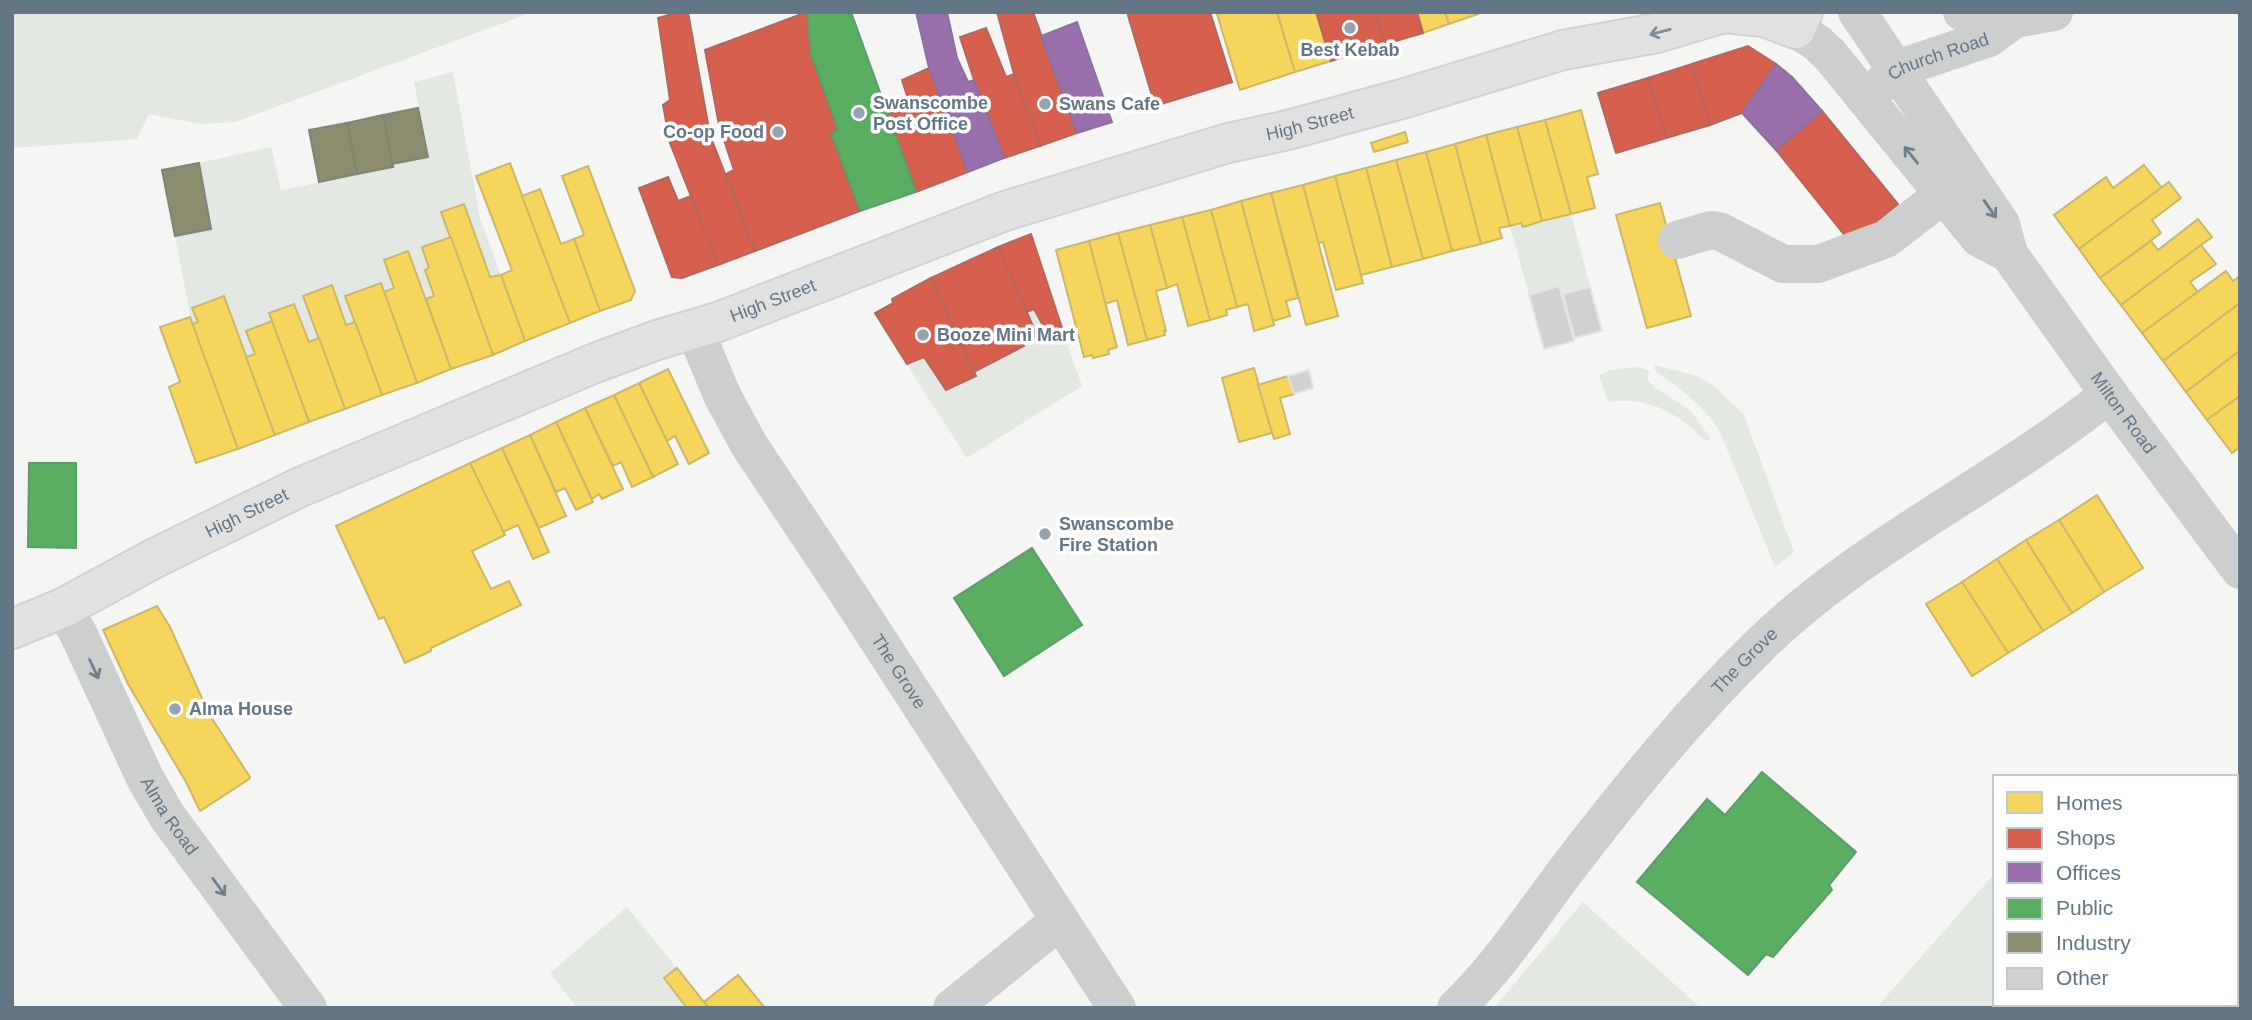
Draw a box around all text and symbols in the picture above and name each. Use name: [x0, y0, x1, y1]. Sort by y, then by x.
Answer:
marker: Best Kebab: [1342, 20, 1358, 36]
one-way arrow: [1649, 26, 1671, 39]
street label: Church Road: [1884, 29, 1991, 84]
place label: Best Kebab: [1300, 40, 1400, 60]
place label: Swanscombe Post Office: [873, 93, 988, 134]
place label: Swans Cafe: [1059, 94, 1160, 114]
marker: Swans Cafe: [1037, 96, 1053, 112]
street label: High Street: [1264, 102, 1356, 145]
marker: Swanscombe Post Office: [851, 105, 867, 121]
place label: Co-op Food: [663, 122, 764, 142]
marker: Co-op Food: [770, 124, 786, 140]
one-way arrow: [1904, 146, 1919, 164]
one-way arrow: [1983, 199, 1997, 218]
street label: High Street: [727, 275, 819, 326]
place label: Booze Mini Mart: [937, 325, 1075, 345]
marker: Booze Mini Mart: [915, 327, 931, 343]
street label: Milton Road: [2087, 368, 2160, 457]
street label: High Street: [202, 484, 292, 542]
place label: Swanscombe Fire Station: [1059, 514, 1174, 555]
marker: Swanscombe Fire Station: [1037, 526, 1053, 542]
street label: The Grove: [1708, 624, 1782, 698]
street label: The Grove: [867, 630, 930, 713]
one-way arrow: [88, 658, 102, 679]
place label: Alma House: [189, 699, 293, 719]
marker: Alma House: [167, 701, 183, 717]
street label: Alma Road: [137, 773, 202, 859]
legend: [1993, 775, 2238, 1006]
text: Homes: [2056, 791, 2123, 814]
text: Shops: [2056, 826, 2116, 849]
text: Offices: [2056, 861, 2121, 884]
one-way arrow: [212, 877, 226, 896]
text: Public: [2056, 896, 2113, 919]
text: Industry: [2056, 931, 2131, 954]
text: Other: [2056, 966, 2109, 989]

